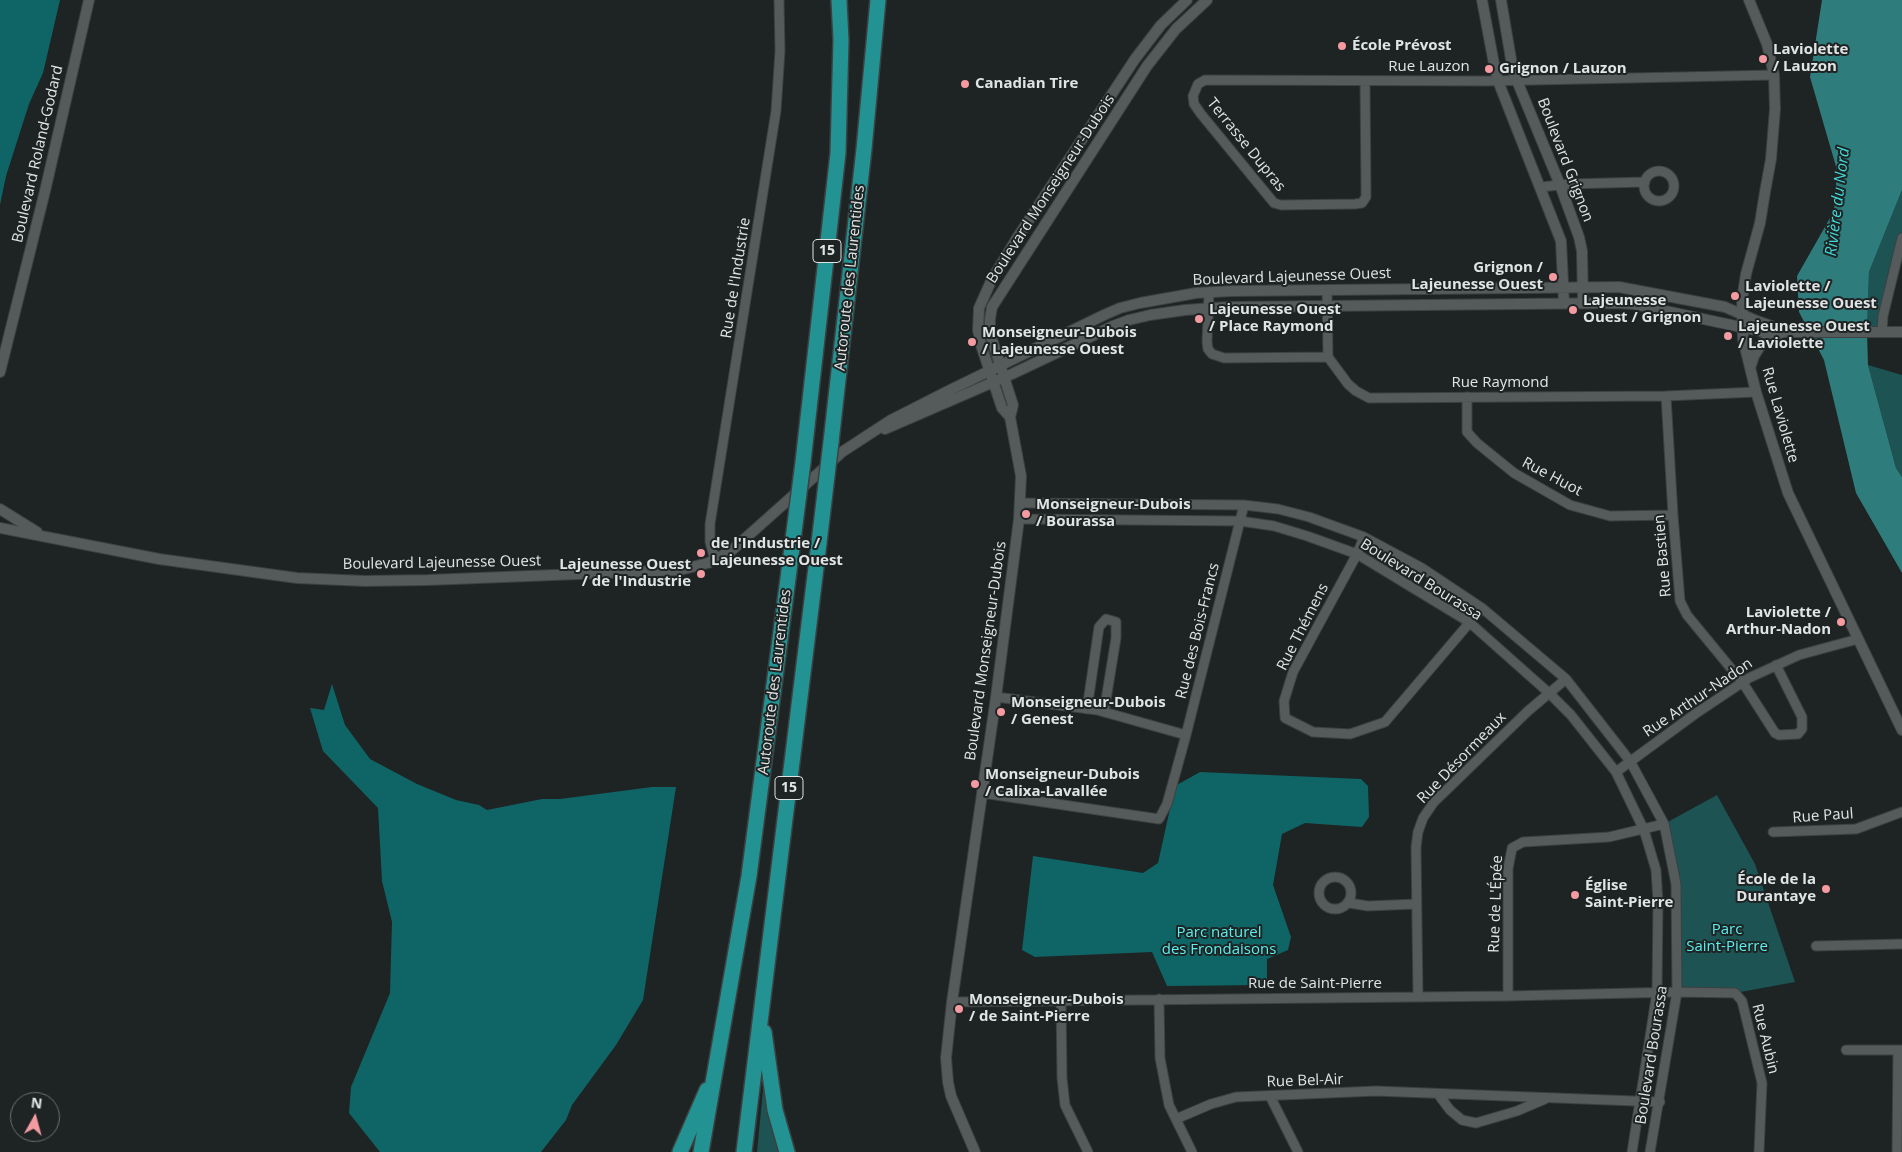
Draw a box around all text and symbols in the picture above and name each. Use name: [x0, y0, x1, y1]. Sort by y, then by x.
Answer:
place label: École Prévost: [1352, 37, 1452, 55]
marker: École Prévost: [1336, 40, 1348, 52]
place label: Laviolette / Lauzon: [1773, 41, 1848, 76]
marker: Laviolette / Lauzon: [1757, 53, 1769, 65]
street label: Rue Lauzon: [1388, 58, 1470, 76]
place label: Grignon / Lauzon: [1499, 60, 1627, 78]
marker: Grignon / Lauzon: [1483, 63, 1495, 75]
street label: Boulevard Roland-Godard: [9, 64, 67, 244]
place label: Canadian Tire: [975, 75, 1078, 93]
marker: Canadian Tire: [959, 78, 971, 90]
street label: Boulevard Monseigneur-Dubois: [983, 91, 1119, 287]
street label: Terrasse Dupras: [1203, 95, 1289, 195]
street label: Boulevard Grignon: [1533, 95, 1597, 225]
water label: Rivière du Nord: [1822, 147, 1854, 257]
street label: Autoroute des Laurentides: [831, 184, 869, 372]
street label: Rue de l'Industrie: [718, 216, 754, 340]
road number: 15: [813, 240, 841, 262]
place label: Grignon / Lajeunesse Ouest: [1411, 259, 1543, 294]
street label: Boulevard Lajeunesse Ouest: [1192, 265, 1392, 289]
marker: Grignon / Lajeunesse Ouest: [1547, 271, 1559, 283]
place label: Laviolette / Lajeunesse Ouest: [1745, 278, 1877, 313]
marker: Laviolette / Lajeunesse Ouest: [1729, 290, 1741, 302]
place label: Lajeunesse Ouest / Grignon: [1583, 292, 1701, 327]
place label: Lajeunesse Ouest / Place Raymond: [1209, 301, 1341, 336]
marker: Lajeunesse Ouest / Grignon: [1567, 304, 1579, 316]
marker: Lajeunesse Ouest / Place Raymond: [1193, 313, 1205, 325]
place label: Lajeunesse Ouest / Laviolette: [1738, 318, 1870, 353]
place label: Monseigneur-Dubois / Lajeunesse Ouest: [982, 324, 1137, 359]
marker: Lajeunesse Ouest / Laviolette: [1722, 330, 1734, 342]
marker: Monseigneur-Dubois / Lajeunesse Ouest: [966, 336, 978, 348]
street label: Rue Laviolette: [1758, 365, 1802, 465]
street label: Rue Raymond: [1451, 374, 1549, 392]
street label: Rue Huot: [1519, 454, 1585, 500]
place label: Monseigneur-Dubois / Bourassa: [1036, 496, 1191, 531]
marker: Monseigneur-Dubois / Bourassa: [1020, 508, 1032, 520]
street label: Rue Bastien: [1650, 514, 1676, 598]
place label: de l'Industrie / Lajeunesse Ouest: [711, 535, 843, 570]
street label: Boulevard Bourassa: [1357, 535, 1485, 625]
street label: Boulevard Monseigneur-Dubois: [962, 540, 1010, 762]
marker: de l'Industrie / Lajeunesse Ouest: [695, 547, 707, 559]
street label: Boulevard Lajeunesse Ouest: [342, 552, 542, 574]
place label: Lajeunesse Ouest / de l'Industrie: [559, 556, 691, 591]
street label: Rue des Bois-Francs: [1172, 561, 1224, 701]
marker: Lajeunesse Ouest / de l'Industrie: [695, 568, 707, 580]
street label: Rue Thémens: [1273, 580, 1333, 674]
street label: Autoroute des Laurentides: [755, 588, 795, 776]
place label: Laviolette / Arthur-Nadon: [1726, 604, 1831, 639]
marker: Laviolette / Arthur-Nadon: [1835, 616, 1847, 628]
street label: Rue Arthur-Nadon: [1640, 655, 1756, 741]
place label: Monseigneur-Dubois / Genest: [1011, 694, 1166, 729]
marker: Monseigneur-Dubois / Genest: [995, 706, 1007, 718]
street label: Rue Désormeaux: [1414, 709, 1510, 807]
place label: Monseigneur-Dubois / Calixa-Lavallée: [985, 766, 1140, 801]
road number: 15: [775, 776, 803, 800]
marker: Monseigneur-Dubois / Calixa-Lavallée: [969, 778, 981, 790]
street label: Rue Paul: [1792, 805, 1854, 827]
street label: Rue de L'Épée: [1485, 855, 1507, 953]
place label: École de la Durantaye: [1736, 871, 1816, 906]
place label: Église Saint-Pierre: [1585, 877, 1673, 912]
marker: École de la Durantaye: [1820, 883, 1832, 895]
marker: Église Saint-Pierre: [1569, 889, 1581, 901]
park label: Parc Saint-Pierre: [1686, 921, 1768, 956]
park label: Parc naturel des Frondaisons: [1162, 924, 1276, 959]
street label: Rue de Saint-Pierre: [1248, 975, 1382, 993]
street label: Boulevard Bourassa: [1632, 984, 1672, 1126]
place label: Monseigneur-Dubois / de Saint-Pierre: [969, 991, 1124, 1026]
street label: Rue Aubin: [1748, 1002, 1782, 1076]
marker: Monseigneur-Dubois / de Saint-Pierre: [953, 1003, 965, 1015]
street label: Rue Bel-Air: [1266, 1071, 1344, 1091]
north arrow: [10, 1092, 60, 1142]
text: N: [30, 1092, 44, 1113]

